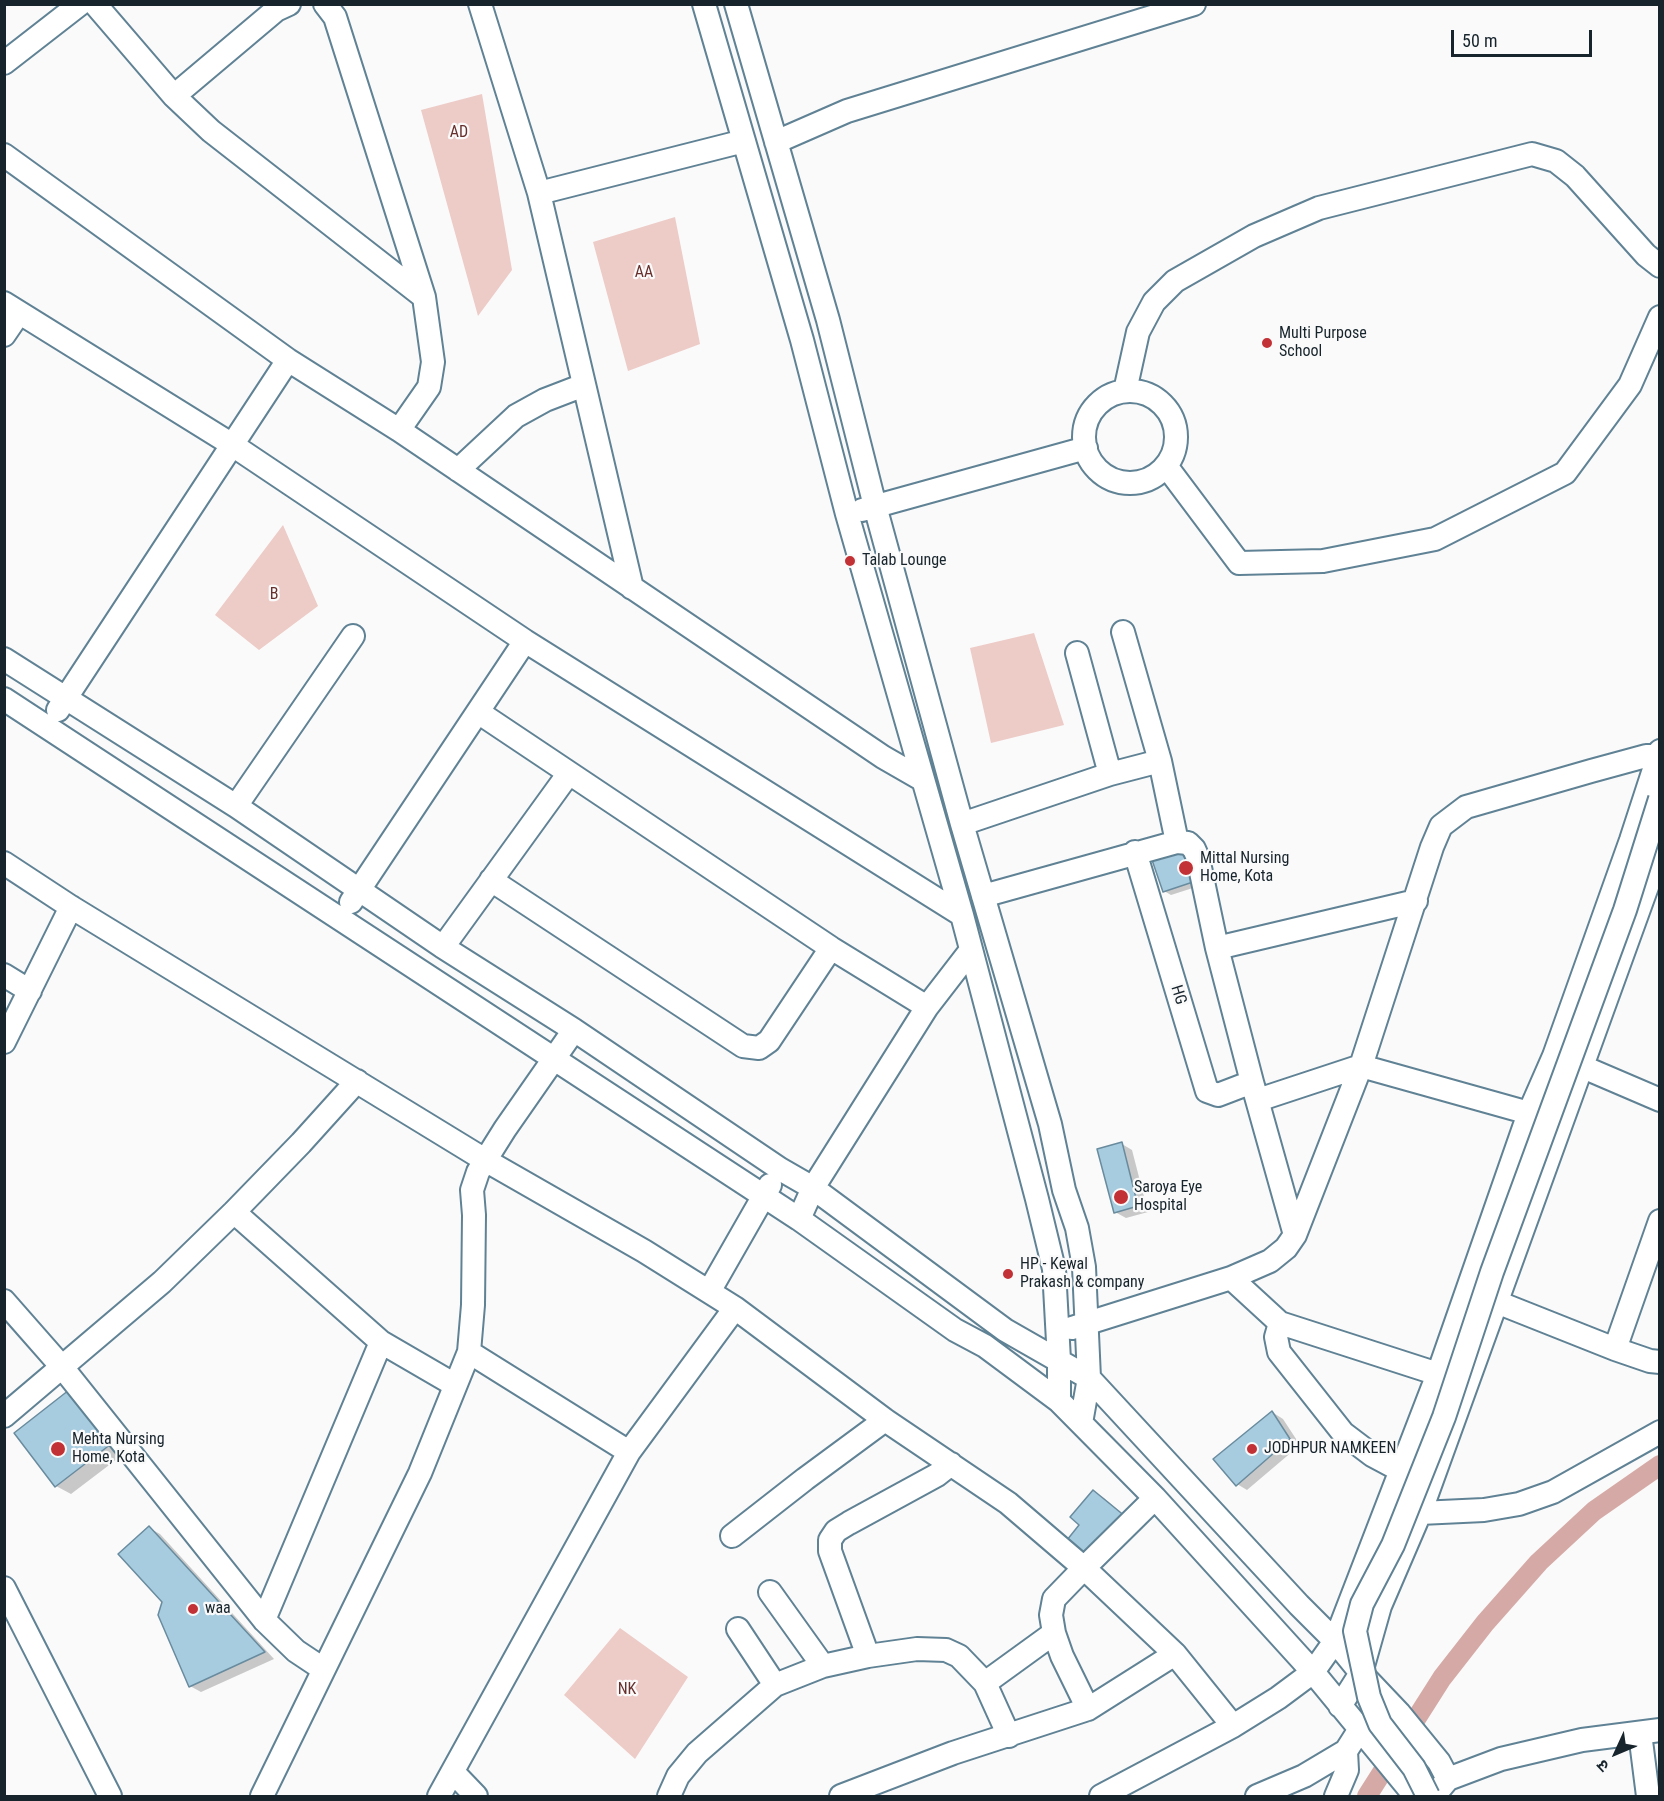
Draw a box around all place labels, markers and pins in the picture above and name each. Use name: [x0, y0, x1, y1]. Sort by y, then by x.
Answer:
place label: Multi Purpose School: [1279, 324, 1367, 362]
marker: Multi Purpose School: [1260, 336, 1274, 350]
place label: Talab Lounge: [862, 551, 947, 571]
marker: Talab Lounge: [843, 554, 857, 568]
place label: Mittal Nursing Home, Kota: [1200, 849, 1289, 887]
marker: Mittal Nursing Home, Kota: [1177, 859, 1195, 877]
place label: Saroya Eye Hospital: [1134, 1178, 1202, 1216]
marker: Saroya Eye Hospital: [1112, 1188, 1130, 1206]
place label: HP - Kewal Prakash & company: [1020, 1255, 1144, 1293]
marker: HP - Kewal Prakash & company: [1001, 1267, 1015, 1281]
place label: Mehta Nursing Home, Kota: [72, 1430, 165, 1468]
place label: JODHPUR NAMKEEN: [1264, 1439, 1396, 1459]
marker: Mehta Nursing Home, Kota: [49, 1440, 67, 1458]
marker: JODHPUR NAMKEEN: [1245, 1442, 1259, 1456]
place label: waa: [205, 1599, 231, 1619]
marker: waa: [186, 1602, 200, 1616]

